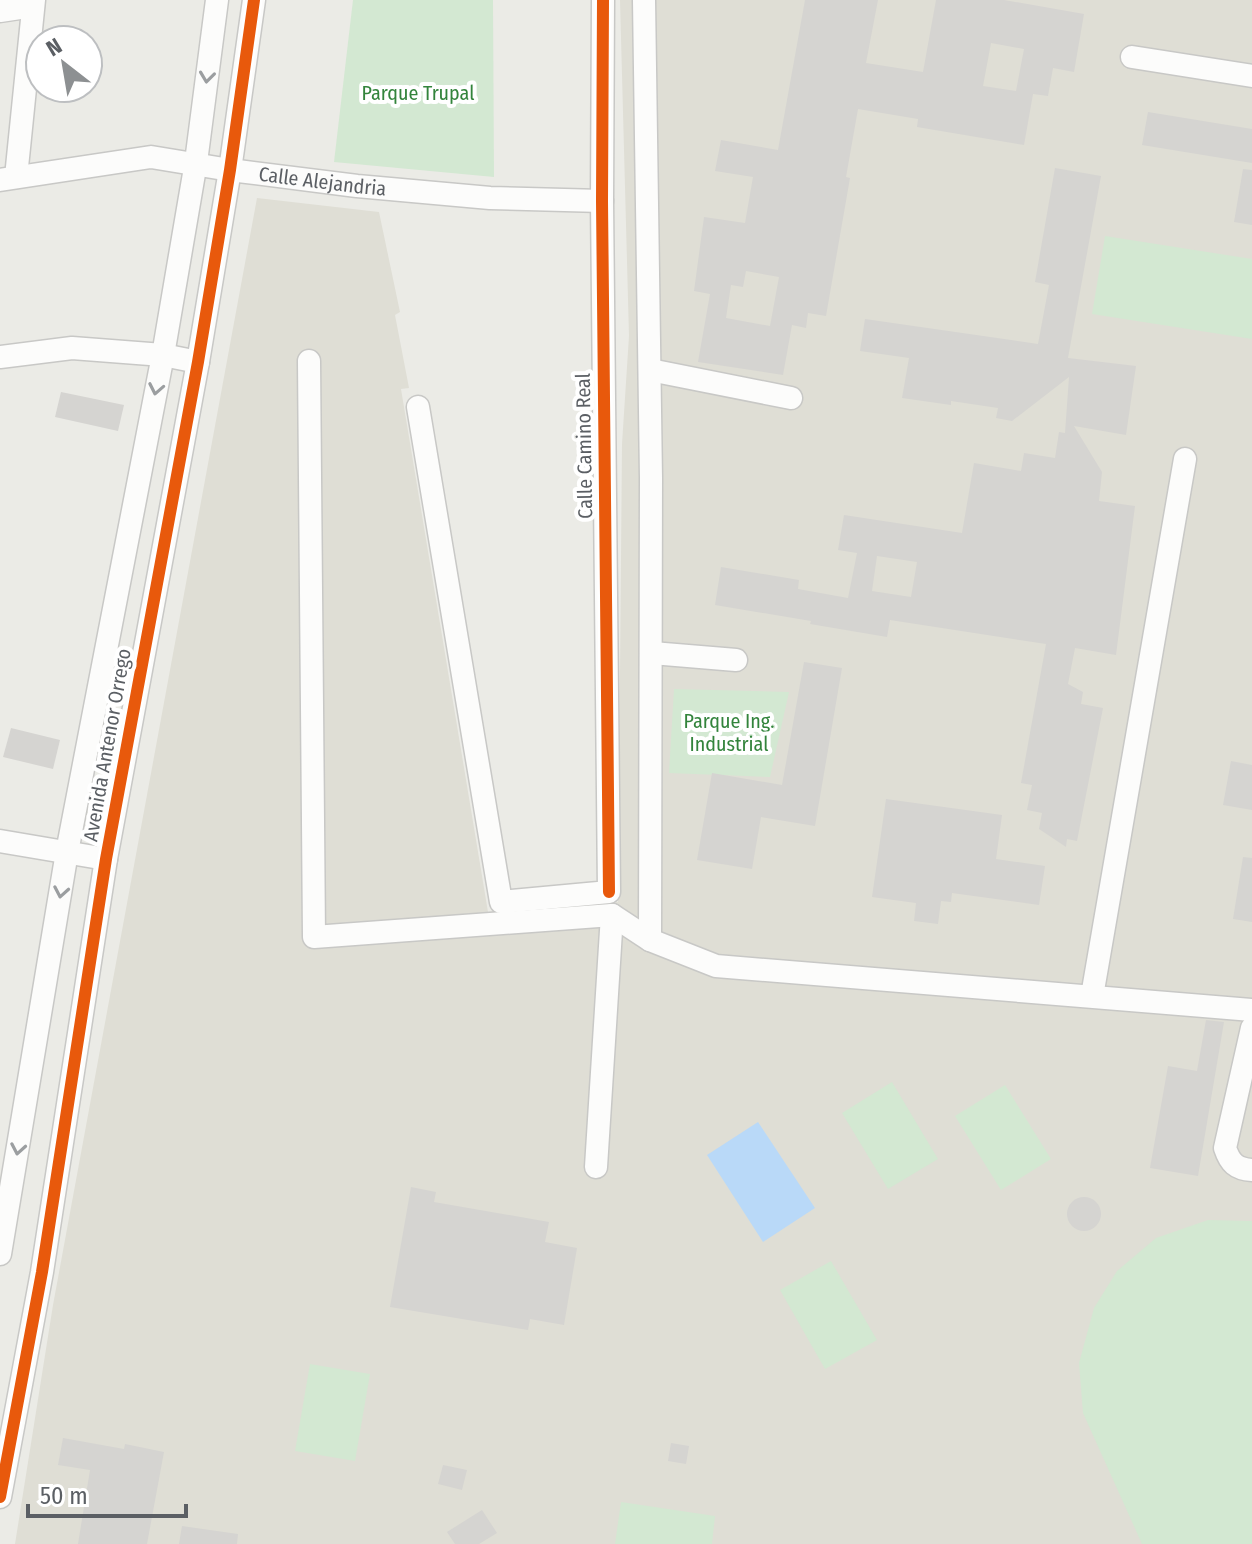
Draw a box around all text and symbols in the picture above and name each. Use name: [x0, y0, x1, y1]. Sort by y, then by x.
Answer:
north arrow: [24, 24, 104, 104]
text: N: [41, 32, 67, 62]
one-way arrow: [198, 71, 215, 84]
park label: Parque Trupal: [362, 81, 474, 105]
street label: Calle Alejandria: [257, 162, 387, 201]
street label: Calle Camino Real: [571, 373, 597, 519]
one-way arrow: [149, 383, 166, 396]
street label: Avenida Antenor Orrego: [78, 647, 136, 843]
park label: Parque Ing. Industrial: [684, 709, 774, 756]
one-way arrow: [53, 885, 70, 899]
one-way arrow: [10, 1142, 27, 1155]
scale bar: [28, 1468, 186, 1518]
text: 50 m: [40, 1482, 88, 1510]

